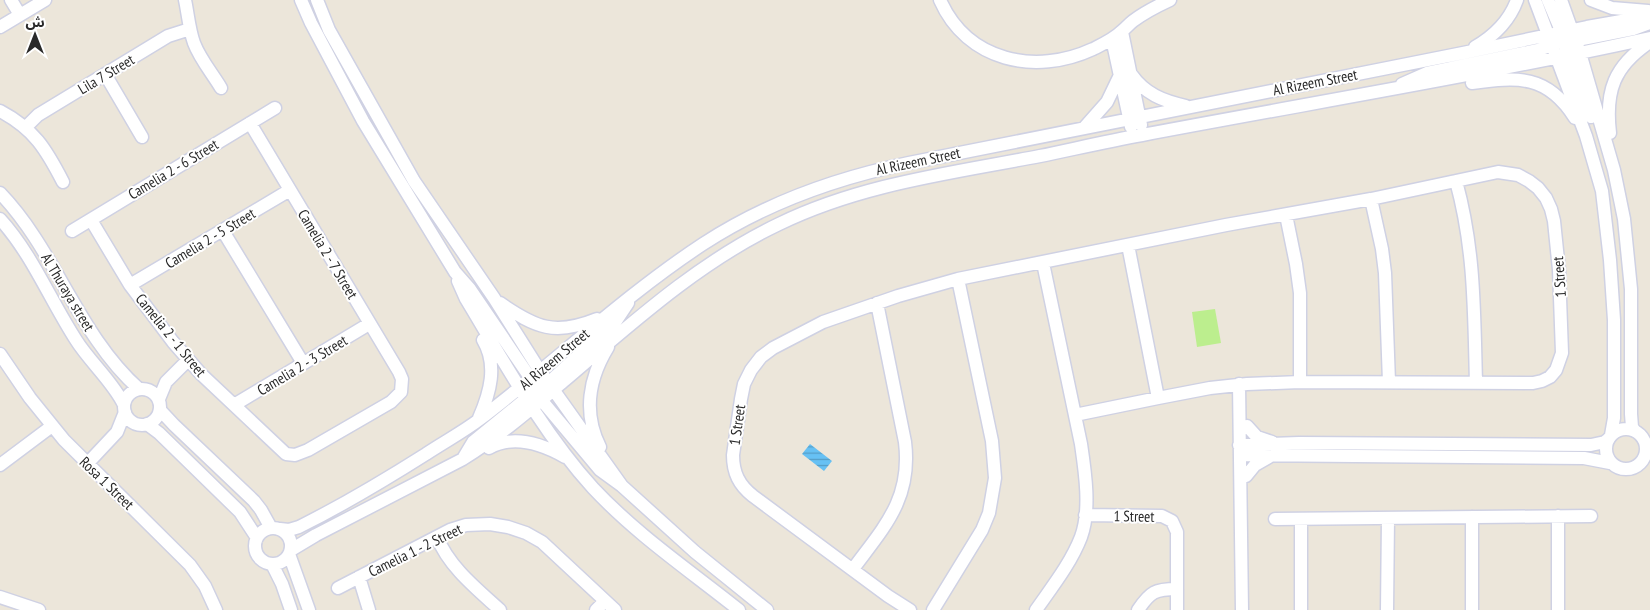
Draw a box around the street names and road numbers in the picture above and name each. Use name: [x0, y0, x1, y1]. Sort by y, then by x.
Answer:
street label: Lila 7 Street: [74, 50, 138, 98]
street label: Al Rizeem Street: [1271, 64, 1359, 100]
street label: Camelia 2 - 6 Street: [124, 135, 222, 203]
street label: Al Rizeem Street: [874, 143, 962, 179]
street label: Camelia 2 - 5 Street: [161, 204, 259, 272]
street label: Camelia 2 - 7 Street: [294, 206, 362, 302]
street label: Al Thuraya street: [37, 249, 99, 335]
street label: 1 Street: [1548, 256, 1570, 298]
street label: Camelia 2 - 1 Street: [132, 289, 210, 381]
street label: Al Rizeem Street: [515, 324, 593, 394]
street label: Camelia 2 - 3 Street: [253, 331, 351, 399]
street label: 1 Street: [725, 403, 749, 447]
street label: Rosa 1 Street: [76, 452, 138, 514]
street label: 1 Street: [1113, 506, 1155, 526]
street label: Camelia 1 - 2 Street: [365, 519, 465, 581]

